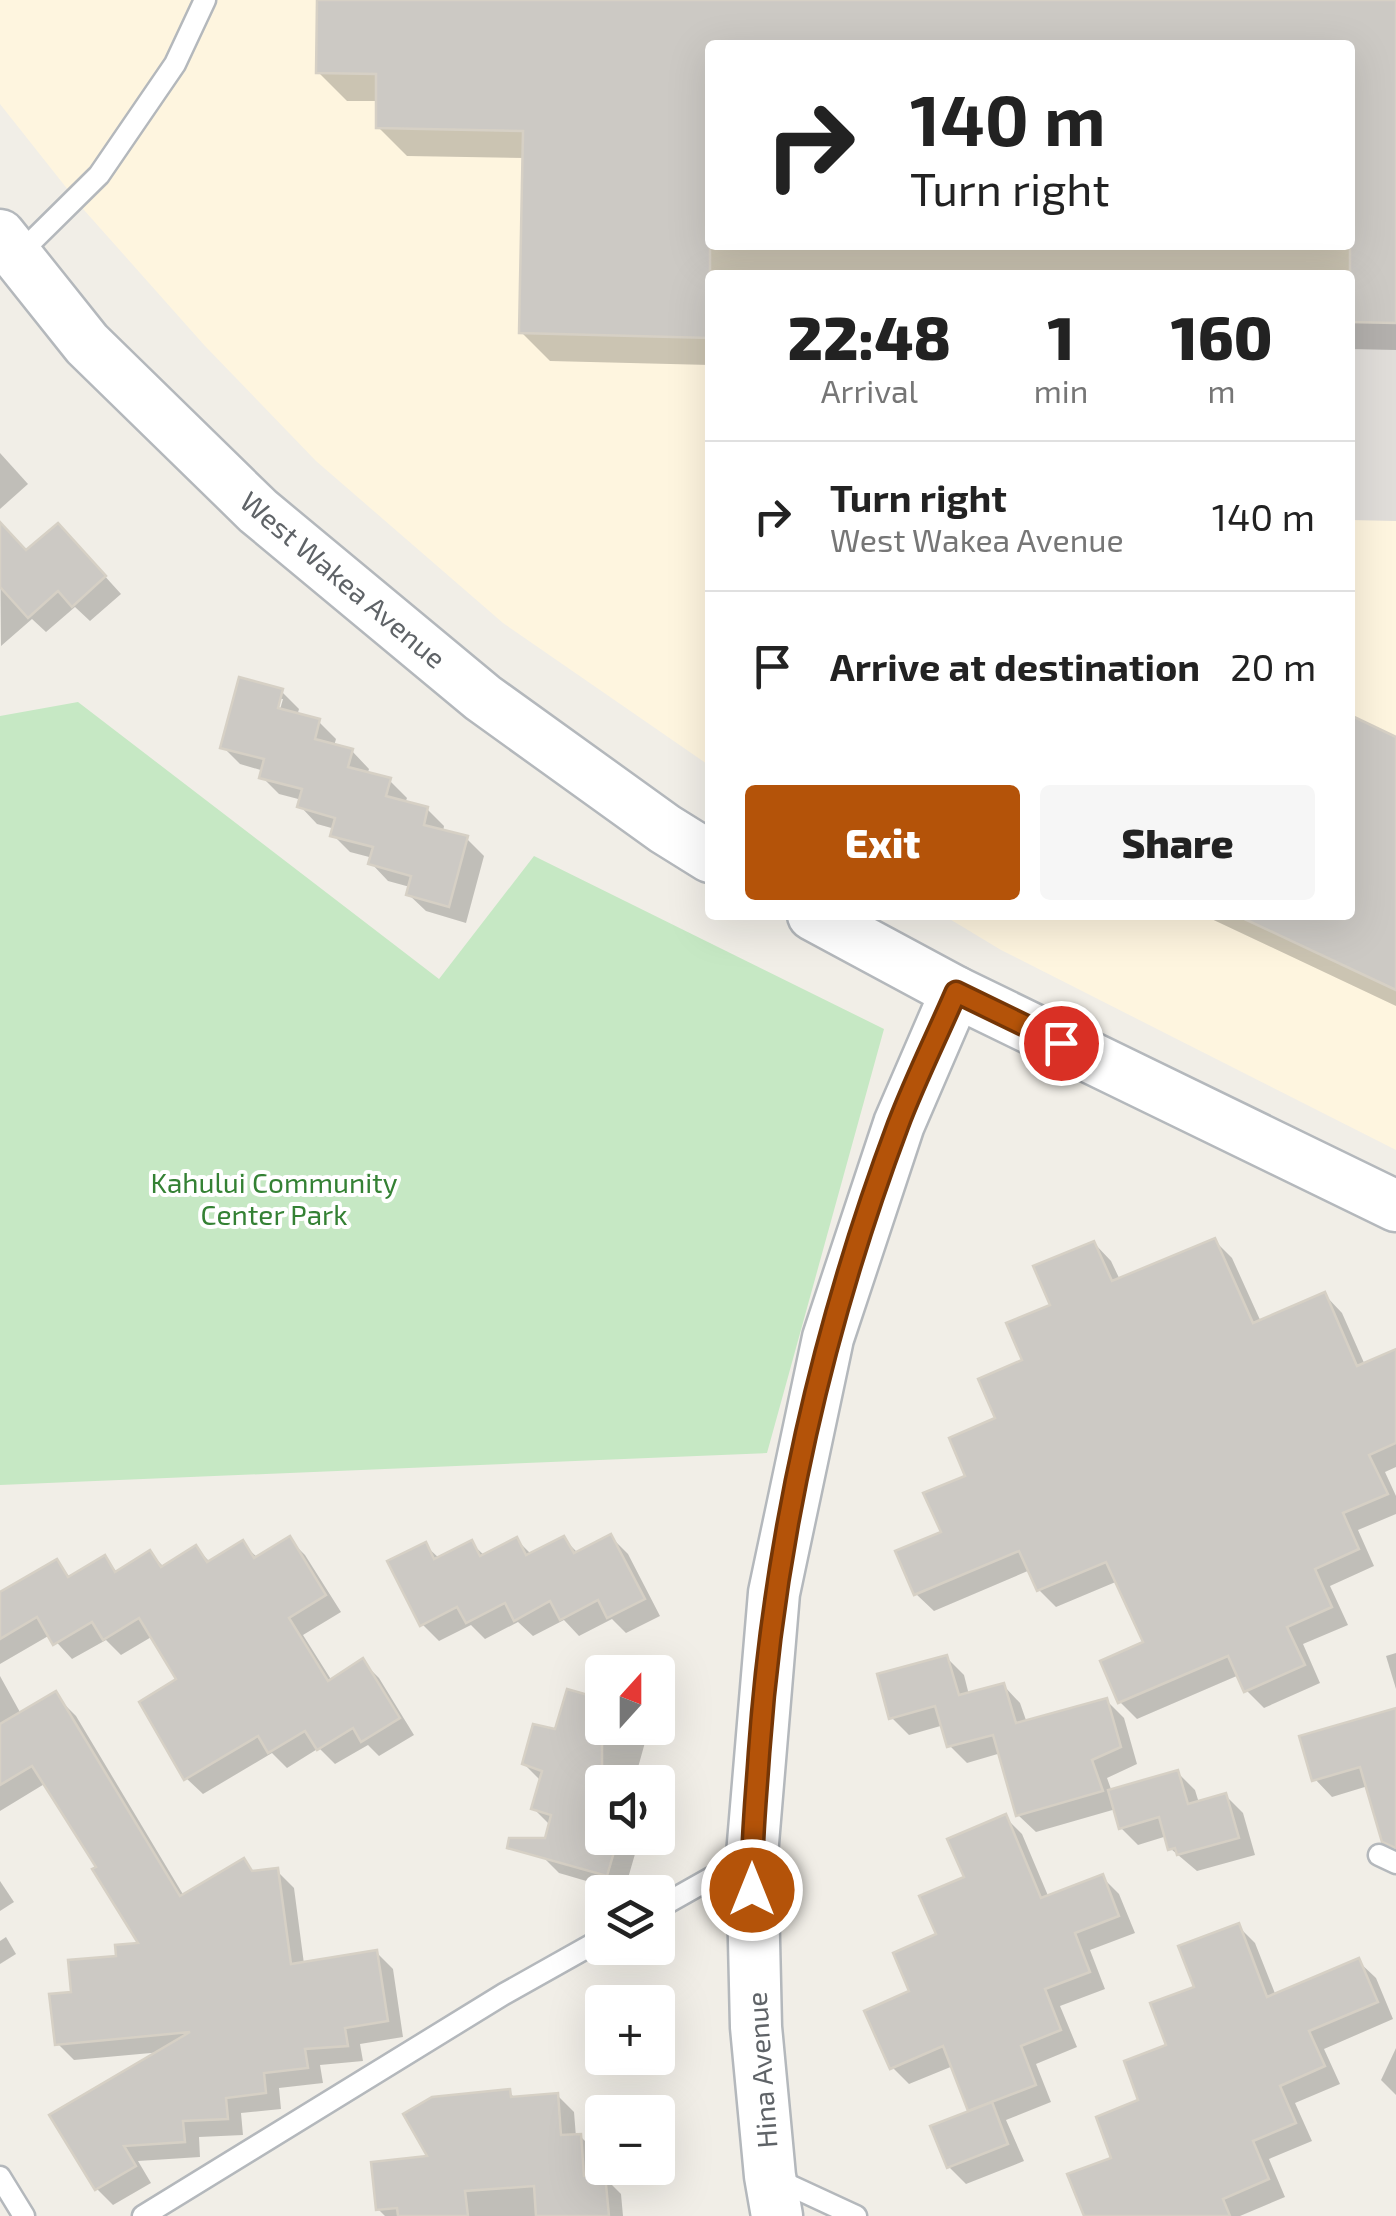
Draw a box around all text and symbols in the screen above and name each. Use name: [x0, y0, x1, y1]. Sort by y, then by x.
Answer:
text: 140 m: [910, 76, 1106, 160]
icon: right: [745, 80, 875, 210]
text: Turn right: [910, 161, 1110, 215]
text: 22:48: [787, 300, 951, 372]
text: 1: [1047, 300, 1075, 372]
text: 160: [1171, 300, 1273, 372]
text: Arrival: [821, 371, 918, 409]
text: min: [1034, 371, 1088, 409]
text: m: [1208, 371, 1236, 409]
text: Turn right: [830, 474, 1007, 520]
street label: West Wakea Avenue: [234, 484, 453, 675]
icon: right: [745, 489, 800, 544]
text: 140 m: [1212, 493, 1315, 539]
text: West Wakea Avenue: [830, 520, 1124, 558]
icon: arrive: [745, 639, 800, 694]
text: Arrive at destination: [830, 643, 1200, 689]
text: 20 m: [1230, 643, 1316, 689]
button: Exit: [745, 785, 1020, 900]
button: Share: [1040, 785, 1315, 900]
pin: [1019, 1001, 1104, 1086]
icon: arrive: [1034, 1016, 1089, 1071]
park label: Kahului Community Center Park: [150, 1165, 398, 1231]
north arrow: [585, 1655, 675, 1745]
map controls: [585, 1655, 675, 2185]
button: sound: [585, 1765, 675, 1855]
position arrow: [700, 1838, 804, 1942]
button: layers: [585, 1875, 675, 1965]
button: +: [585, 1985, 675, 2075]
street label: Hina Avenue: [739, 1991, 783, 2149]
button: −: [585, 2095, 675, 2185]

